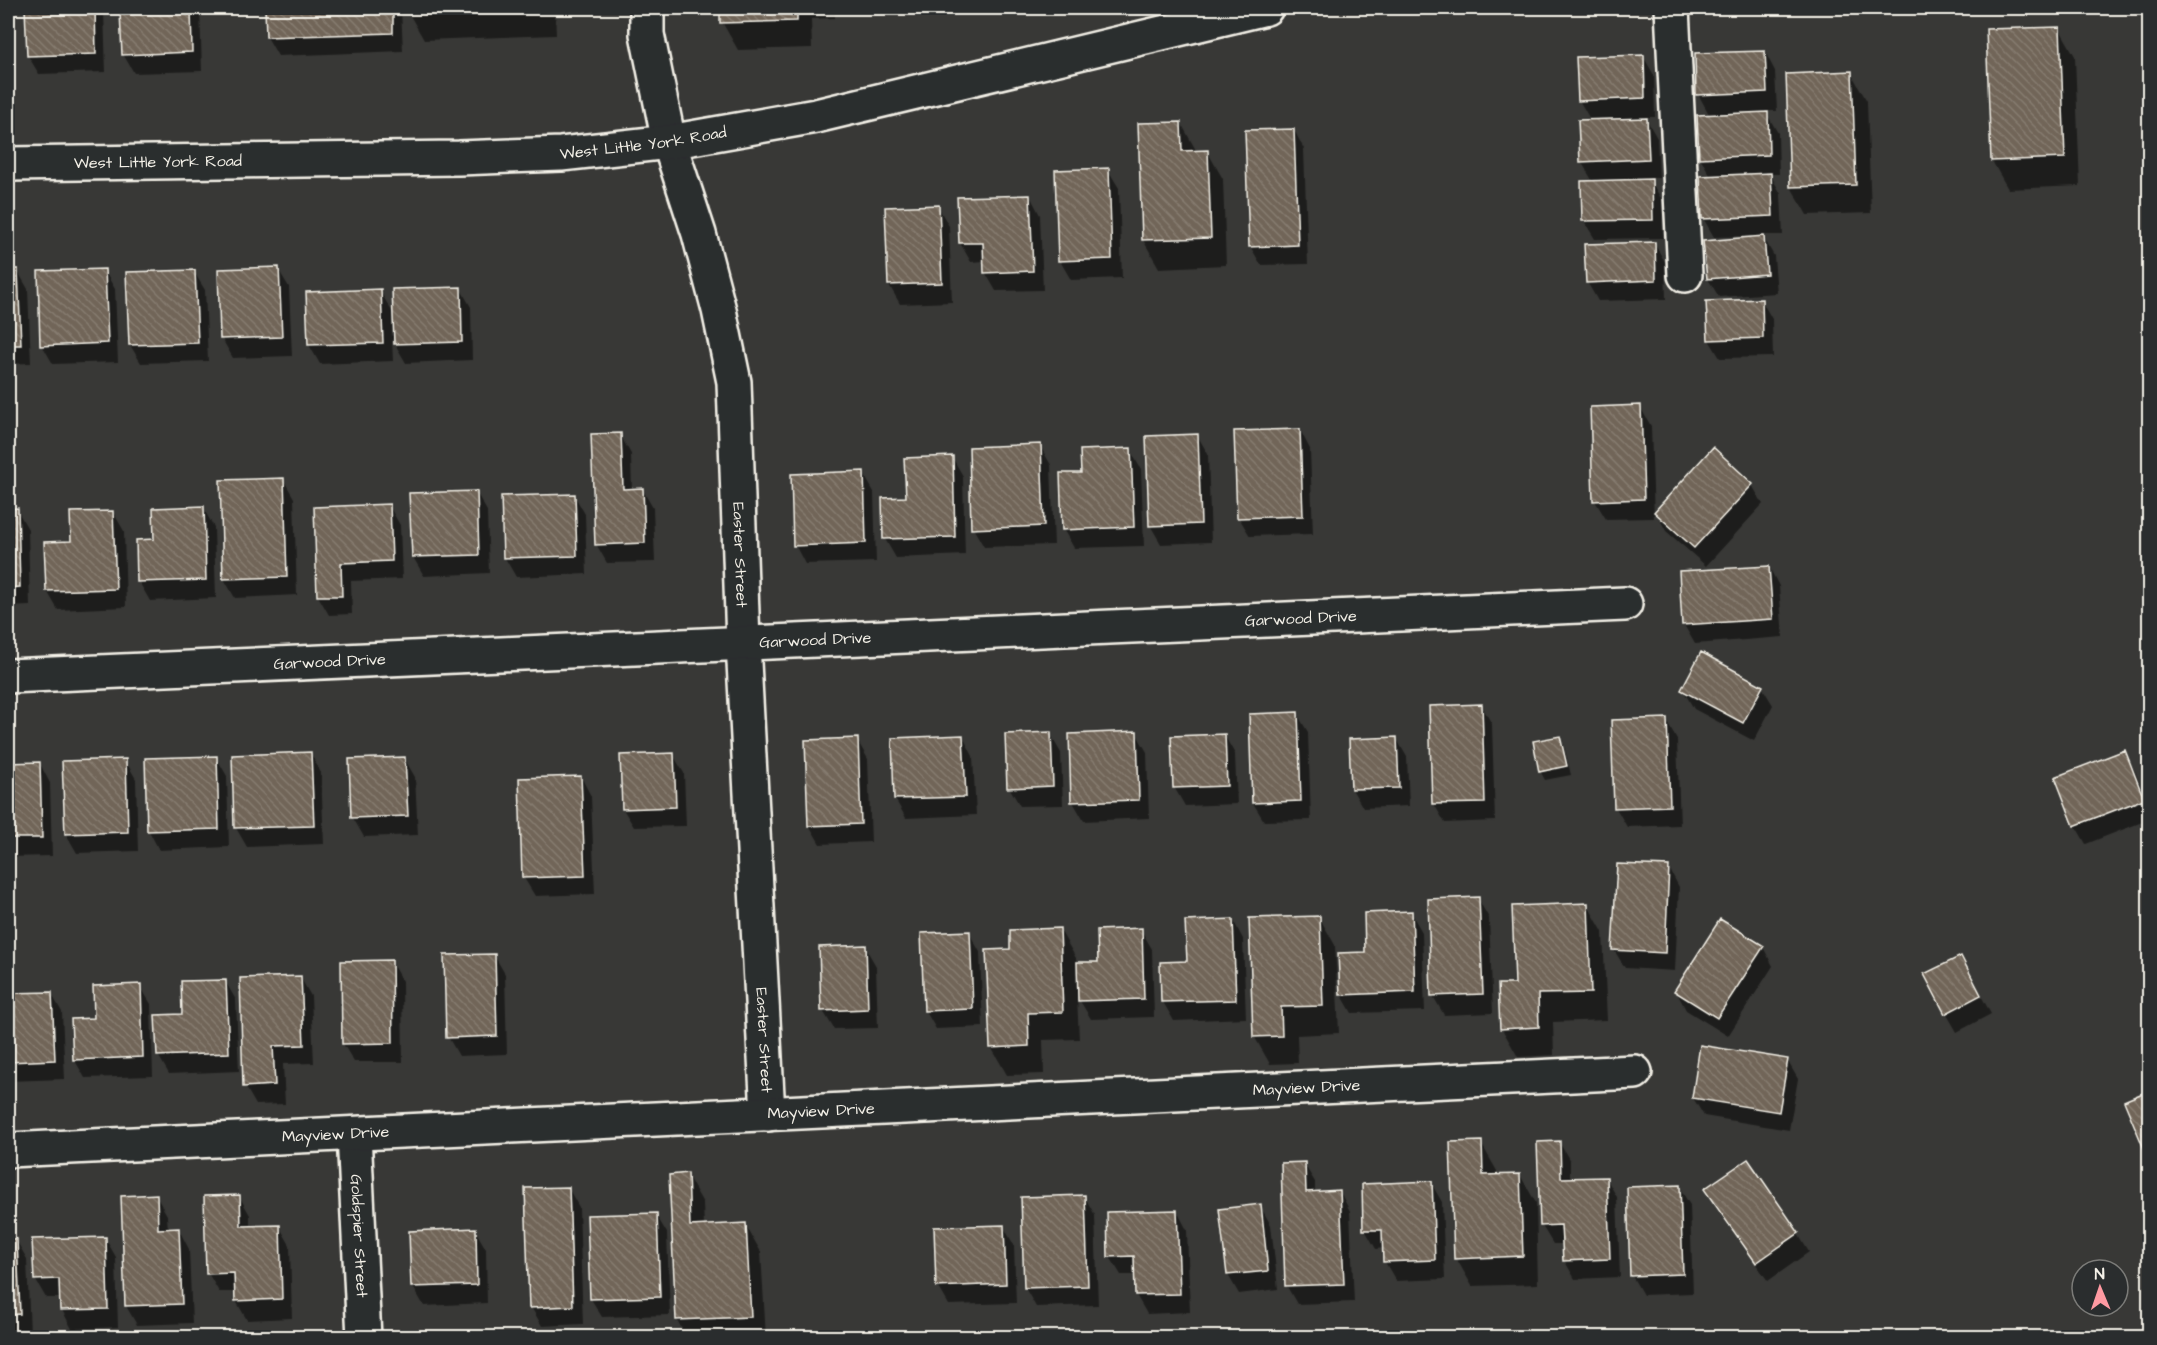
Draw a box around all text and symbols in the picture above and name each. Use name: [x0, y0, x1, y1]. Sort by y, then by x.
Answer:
street label: West Little York Road: [559, 121, 728, 165]
street label: West Little York Road: [74, 150, 242, 174]
street label: Easter Street: [727, 502, 753, 608]
street label: Garwood Drive: [1244, 605, 1358, 632]
street label: Garwood Drive: [759, 627, 872, 654]
street label: Garwood Drive: [273, 648, 387, 675]
street label: Easter Street: [750, 987, 778, 1094]
street label: Mayview Drive: [1252, 1074, 1361, 1101]
street label: Mayview Drive: [767, 1097, 876, 1125]
street label: Mayview Drive: [281, 1121, 390, 1148]
street label: Goldspier Street: [345, 1174, 373, 1299]
north arrow: [2070, 1258, 2130, 1318]
text: N: [2094, 1263, 2105, 1285]

